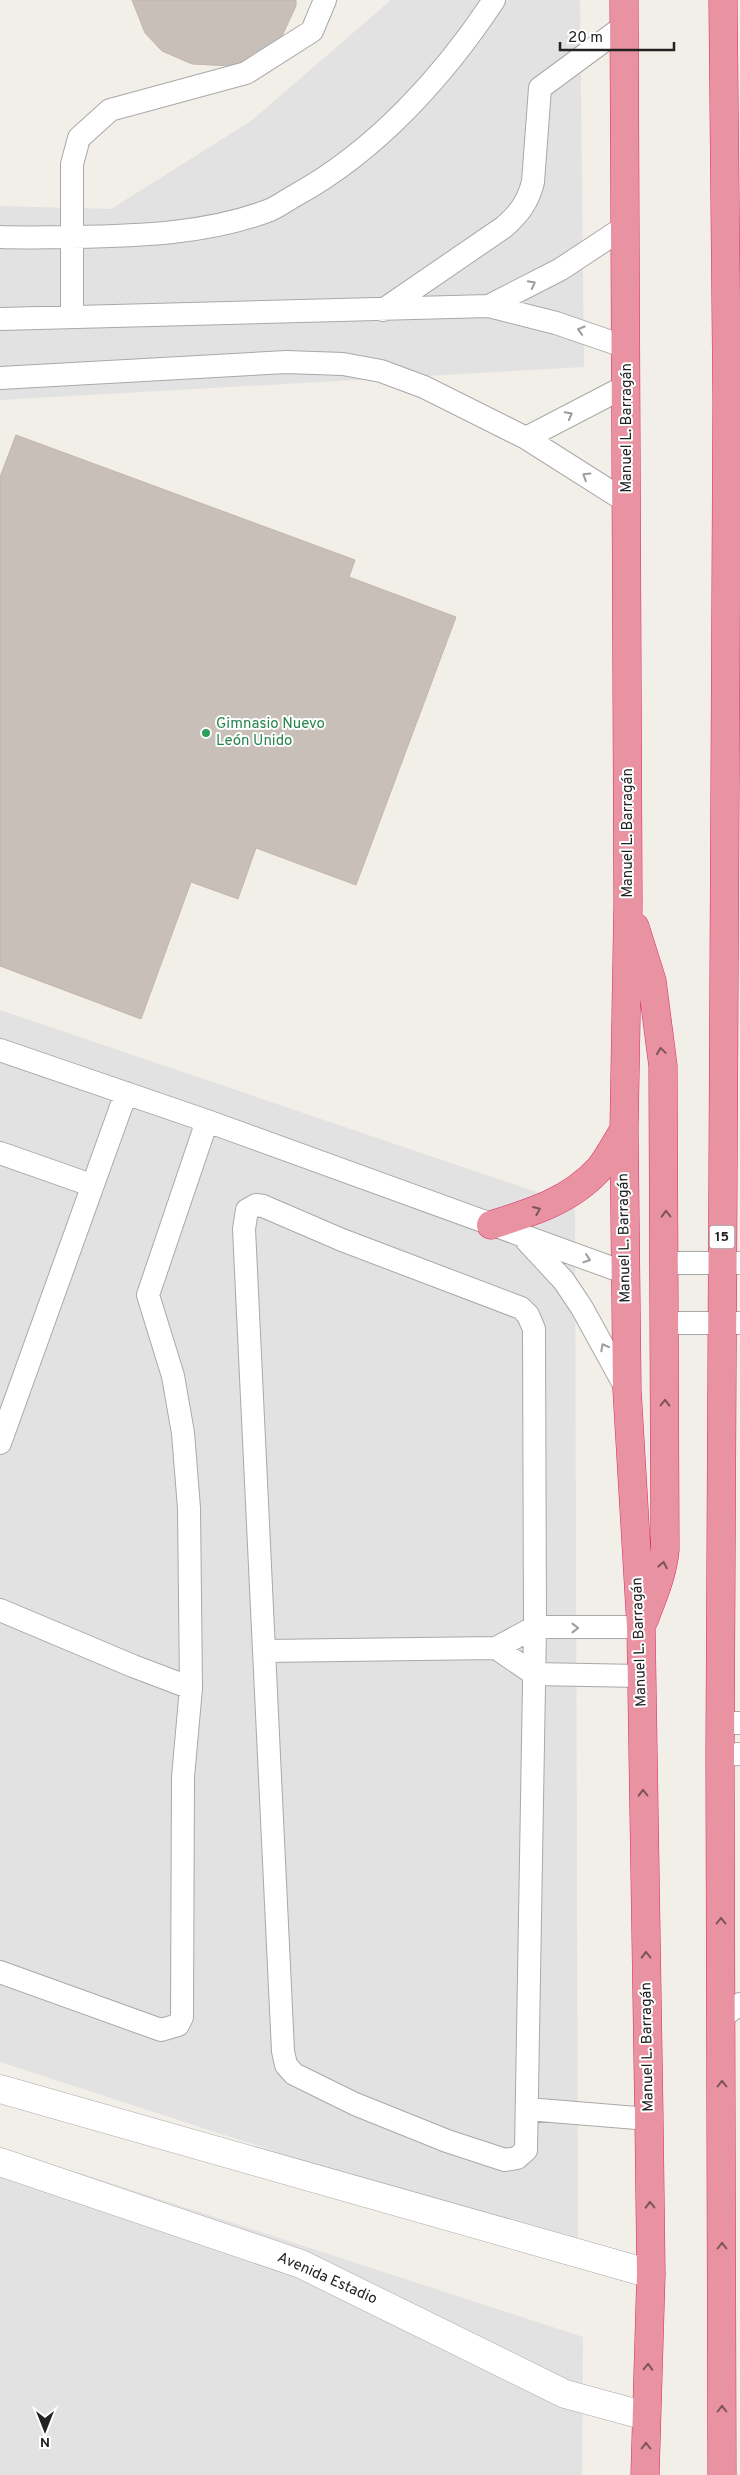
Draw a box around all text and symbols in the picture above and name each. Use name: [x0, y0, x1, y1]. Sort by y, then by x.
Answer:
scale bar: [560, 20, 674, 52]
text: 20 m: [568, 29, 603, 48]
one-way arrow: [527, 279, 536, 290]
one-way arrow: [577, 326, 585, 336]
street label: Manuel L. Barragán: [618, 363, 637, 493]
one-way arrow: [564, 411, 573, 421]
one-way arrow: [582, 473, 591, 482]
place label: Gimnasio Nuevo León Unido: [216, 715, 325, 751]
marker: Gimnasio Nuevo León Unido: [200, 727, 212, 739]
street label: Manuel L. Barragán: [619, 768, 638, 898]
one-way arrow: [657, 1047, 667, 1056]
street label: Manuel L. Barragán: [614, 1173, 636, 1303]
one-way arrow: [532, 1206, 541, 1216]
one-way arrow: [660, 1210, 671, 1218]
road number: 15: [710, 1226, 734, 1248]
one-way arrow: [582, 1253, 590, 1263]
one-way arrow: [600, 1343, 610, 1352]
one-way arrow: [659, 1399, 670, 1407]
one-way arrow: [657, 1561, 668, 1570]
street label: Manuel L. Barragán: [628, 1577, 652, 1707]
one-way arrow: [571, 1623, 579, 1633]
one-way arrow: [638, 1788, 649, 1796]
one-way arrow: [716, 1917, 726, 1925]
one-way arrow: [641, 1951, 651, 1958]
street label: Manuel L. Barragán: [637, 1982, 659, 2112]
one-way arrow: [717, 2080, 727, 2088]
one-way arrow: [645, 2201, 655, 2208]
one-way arrow: [717, 2242, 727, 2250]
street label: Avenida Estadio: [274, 2249, 380, 2309]
one-way arrow: [642, 2363, 653, 2371]
north arrow: [20, 2405, 70, 2455]
one-way arrow: [717, 2405, 727, 2412]
text: N: [40, 2433, 50, 2450]
one-way arrow: [641, 2441, 651, 2449]

